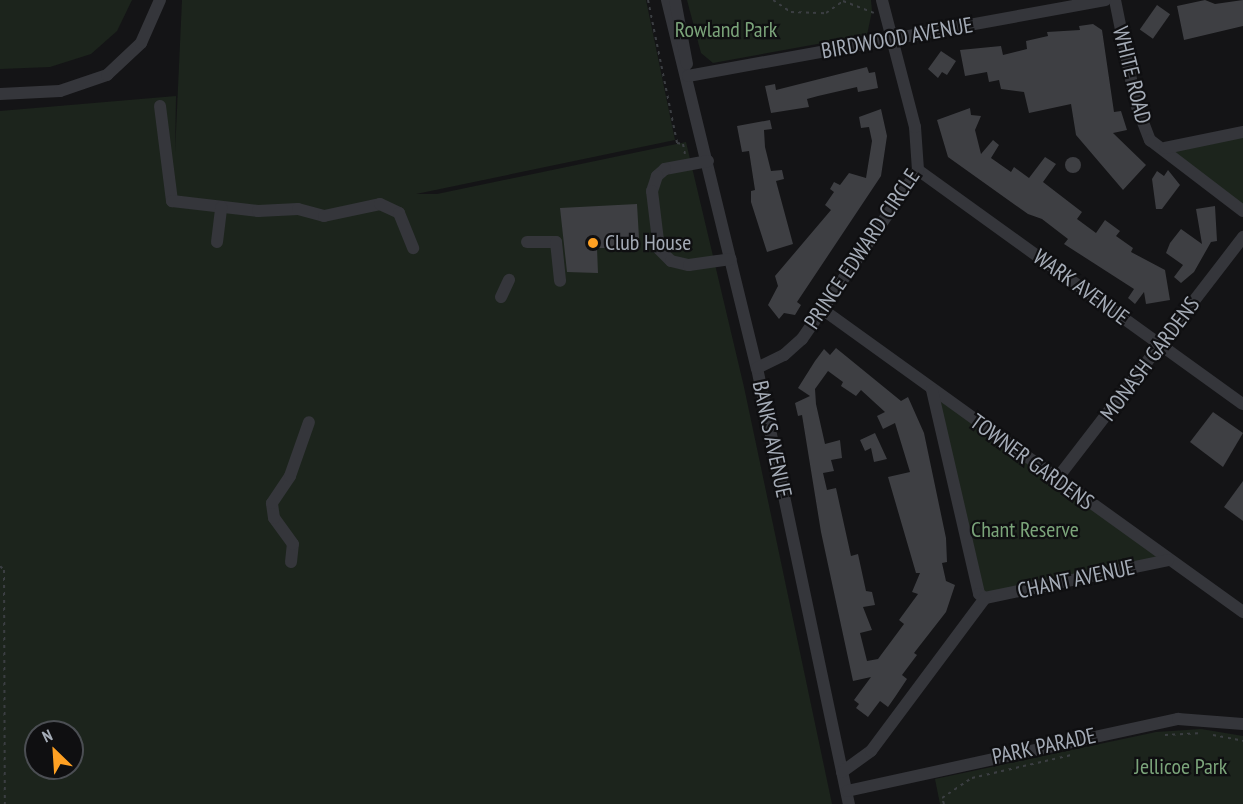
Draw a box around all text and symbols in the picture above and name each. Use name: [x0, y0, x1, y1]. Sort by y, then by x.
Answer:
street label: BIRDWOOD AVENUE: [819, 12, 975, 64]
park label: Rowland Park: [675, 17, 777, 43]
street label: WHITE ROAD: [1107, 24, 1157, 126]
street label: PRINCE EDWARD CIRCLE: [799, 164, 925, 334]
place label: Club House: [605, 230, 691, 256]
marker: Club House: [586, 236, 600, 250]
street label: WARK AVENUE: [1028, 243, 1134, 331]
street label: MONASH GARDENS: [1095, 292, 1205, 426]
street label: BANKS AVENUE: [747, 378, 797, 500]
street label: TOWNER GARDENS: [965, 408, 1099, 516]
park label: Chant Reserve: [971, 517, 1079, 543]
street label: CHANT AVENUE: [1014, 554, 1138, 604]
north arrow: [24, 720, 84, 780]
street label: PARK PARADE: [989, 722, 1099, 770]
text: N: [39, 725, 55, 746]
park label: Jellicoe Park: [1135, 754, 1227, 780]

